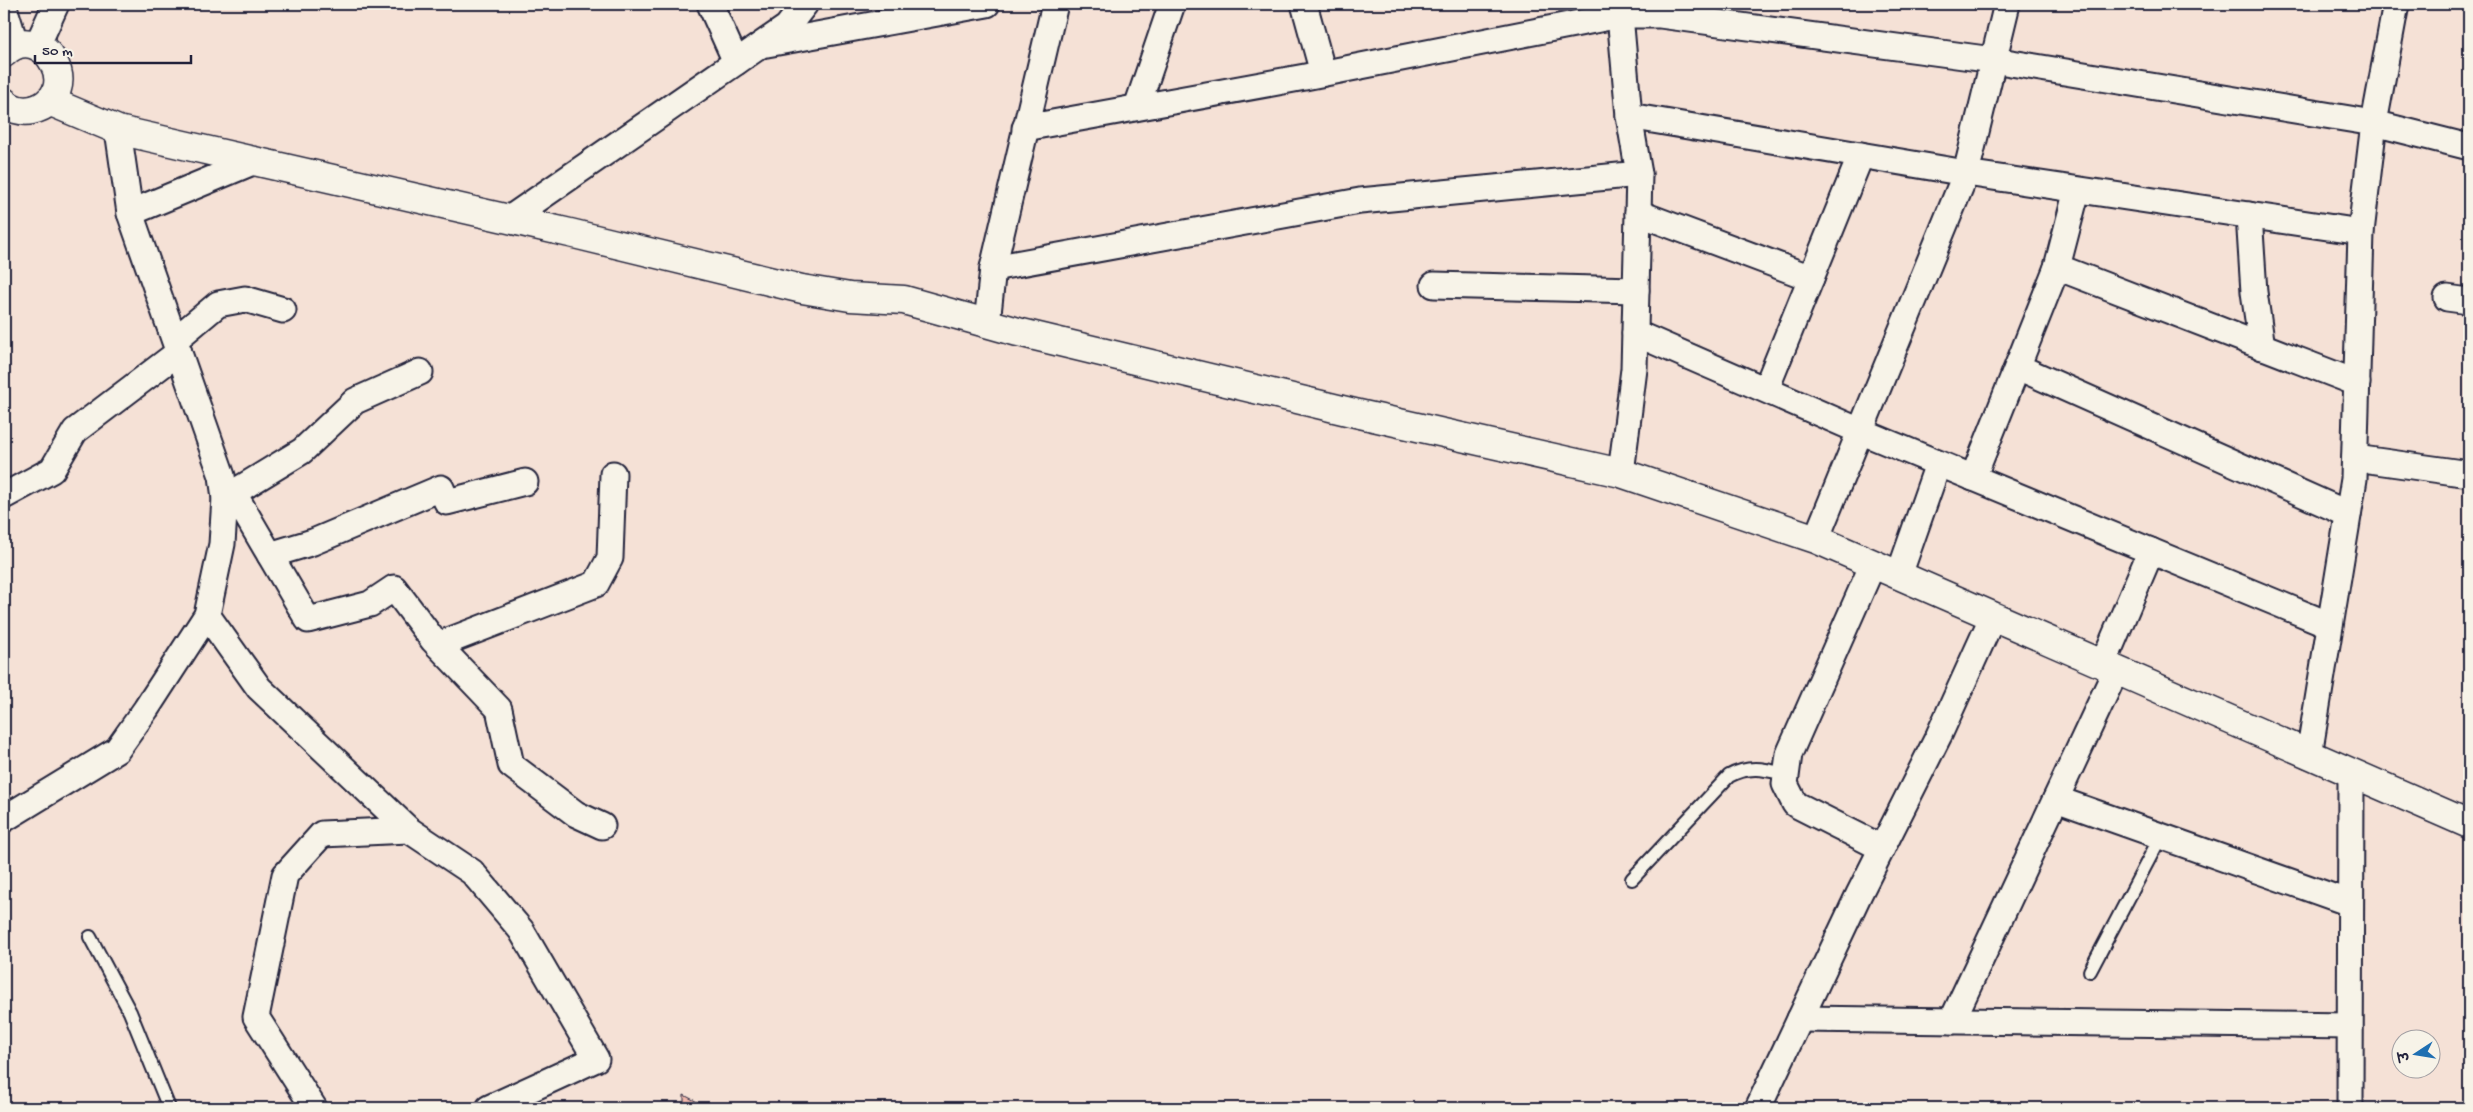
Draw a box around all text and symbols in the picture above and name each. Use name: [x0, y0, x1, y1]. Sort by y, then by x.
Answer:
scale bar: [35, 32, 191, 64]
text: 50 m: [42, 43, 73, 61]
north arrow: [2390, 1030, 2440, 1080]
text: उ: [2396, 1048, 2415, 1064]

